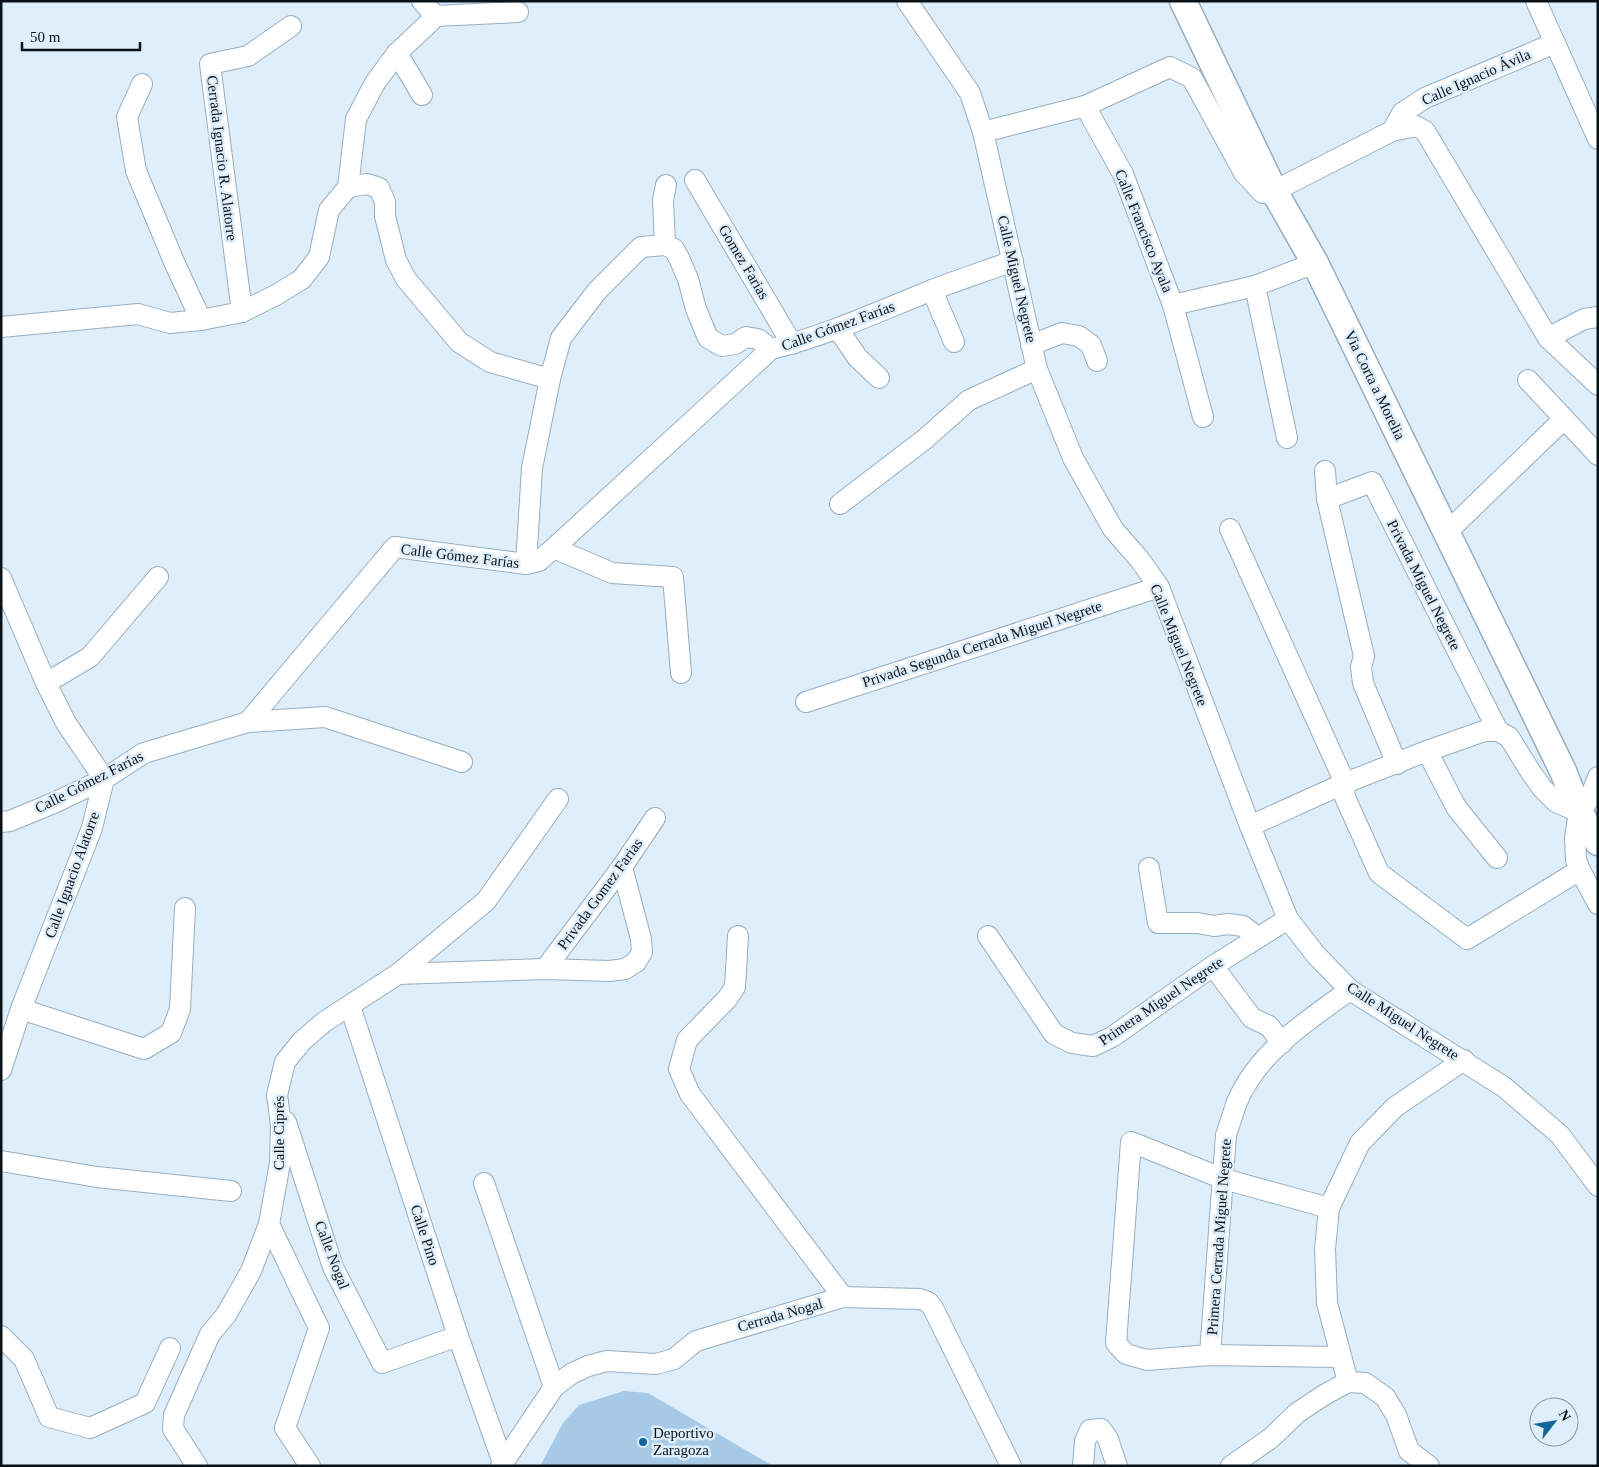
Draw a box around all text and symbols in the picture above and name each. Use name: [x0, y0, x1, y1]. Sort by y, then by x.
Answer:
scale bar: [22, 20, 140, 52]
text: 50 m: [30, 29, 61, 45]
street label: Calle Ignacio Ávila: [1419, 46, 1533, 108]
street label: Cerrada Ignacio R. Alatorre: [204, 74, 240, 242]
street label: Calle Francisco Ayala: [1112, 167, 1176, 295]
street label: Calle Miguel Negrete: [995, 214, 1039, 344]
street label: Gomez Farias: [716, 222, 772, 302]
street label: Calle Gómez Farías: [779, 298, 897, 354]
street label: Via Corta a Morelia: [1342, 328, 1409, 443]
street label: Privada Miguel Negrete: [1384, 517, 1464, 653]
street label: Calle Gómez Farías: [400, 541, 520, 571]
street label: Calle Miguel Negrete: [1147, 582, 1211, 709]
street label: Privada Segunda Cerrada Miguel Negrete: [860, 598, 1104, 690]
street label: Calle Gómez Farías: [32, 748, 146, 816]
street label: Calle Ignacio Alatorre: [42, 809, 102, 940]
street label: Privada Gomez Farias: [554, 835, 646, 953]
street label: Primera Miguel Negrete: [1096, 953, 1226, 1048]
street label: Calle Miguel Negrete: [1344, 979, 1462, 1063]
street label: Calle Ciprés: [271, 1096, 287, 1170]
street label: Primera Cerrada Miguel Negrete: [1204, 1138, 1234, 1336]
street label: Calle Pino: [408, 1203, 442, 1267]
street label: Calle Nogal: [312, 1218, 352, 1292]
street label: Cerrada Nogal: [736, 1295, 824, 1335]
north arrow: [1529, 1397, 1579, 1447]
text: N: [1556, 1407, 1574, 1424]
place label: Deportivo Zaragoza: [653, 1425, 714, 1458]
marker: Deportivo Zaragoza: [637, 1436, 649, 1448]

